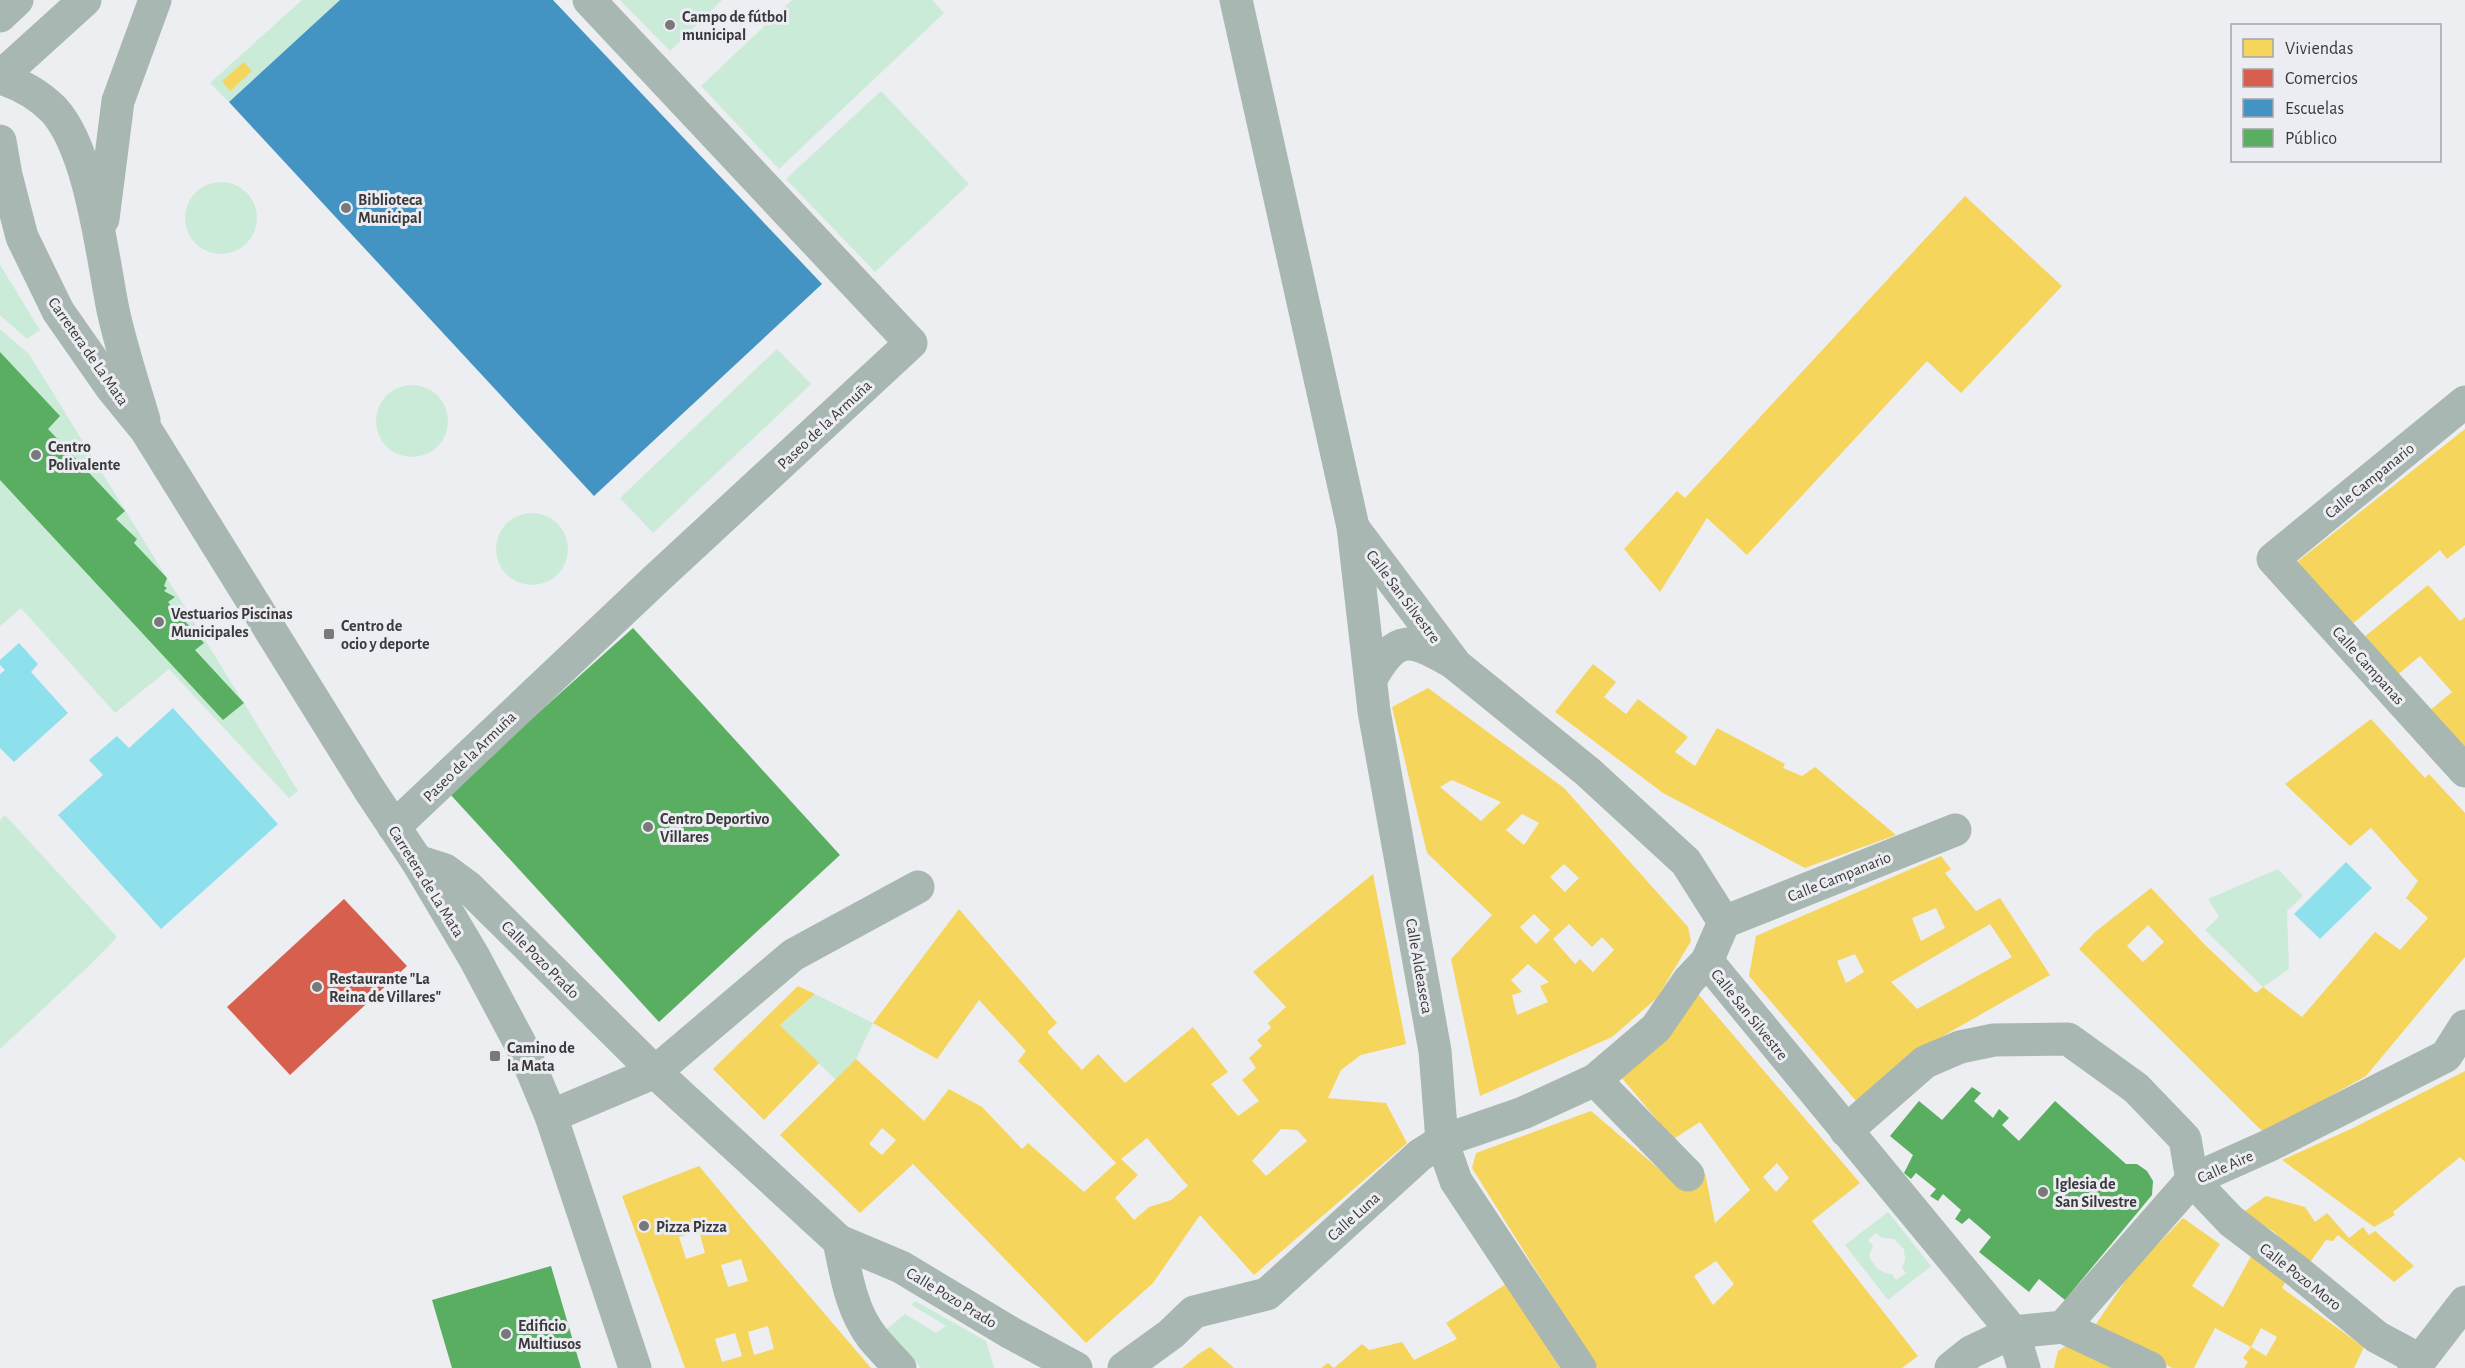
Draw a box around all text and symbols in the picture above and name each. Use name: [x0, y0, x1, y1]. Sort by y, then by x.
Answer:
place label: Campo de fútbol municipal: [682, 9, 787, 43]
marker: Campo de fútbol municipal: [663, 18, 677, 32]
legend: [2231, 24, 2441, 162]
text: Viviendas: [2285, 40, 2353, 58]
text: Comercios: [2285, 70, 2358, 88]
text: Escuelas: [2285, 100, 2344, 118]
text: Público: [2285, 130, 2337, 148]
place label: Biblioteca Municipal: [358, 192, 423, 226]
marker: Biblioteca Municipal: [339, 201, 353, 215]
street label: Carretera de La Mata: [45, 295, 131, 409]
street label: Paseo de la Armuña: [775, 377, 875, 472]
place label: Centro Polivalente: [48, 439, 121, 473]
street label: Calle Campanario: [2322, 440, 2417, 522]
marker: Centro Polivalente: [29, 448, 43, 462]
street label: Calle San Silvestre: [1363, 547, 1443, 646]
place label: Vestuarios Piscinas Municipales: [171, 606, 293, 640]
marker: Vestuarios Piscinas Municipales: [152, 615, 166, 629]
place label: Centro de ocio y deporte: [341, 618, 430, 653]
street label: Calle Campanas: [2329, 624, 2407, 708]
marker: Centro de ocio y deporte: [322, 627, 336, 641]
street label: Paseo de la Armuña: [420, 709, 519, 805]
place label: Centro Deportivo Villares: [660, 811, 770, 845]
marker: Centro Deportivo Villares: [641, 820, 655, 834]
street label: Carretera de La Mata: [385, 823, 467, 940]
street label: Calle Campanario: [1785, 849, 1893, 905]
street label: Calle Aldeaseca: [1403, 917, 1435, 1015]
street label: Calle Pozo Prado: [498, 918, 582, 1002]
street label: Calle San Silvestre: [1708, 966, 1791, 1063]
place label: Restaurante "La Reina de Villares": [329, 971, 441, 1005]
marker: Restaurante "La Reina de Villares": [310, 980, 324, 994]
place label: Camino de la Mata: [507, 1040, 575, 1074]
marker: Camino de la Mata: [488, 1049, 502, 1063]
street label: Calle Aire: [2195, 1148, 2256, 1186]
place label: Iglesia de San Silvestre: [2055, 1176, 2137, 1210]
marker: Iglesia de San Silvestre: [2036, 1185, 2050, 1199]
street label: Calle Luna: [1325, 1189, 1383, 1244]
marker: Pizza Pizza: [637, 1219, 651, 1233]
place label: Pizza Pizza: [656, 1219, 727, 1235]
street label: Calle Pozo Moro: [2257, 1240, 2344, 1314]
street label: Calle Pozo Prado: [903, 1265, 1000, 1331]
place label: Edificio Multiusos: [518, 1318, 581, 1352]
marker: Edificio Multiusos: [499, 1327, 513, 1341]

